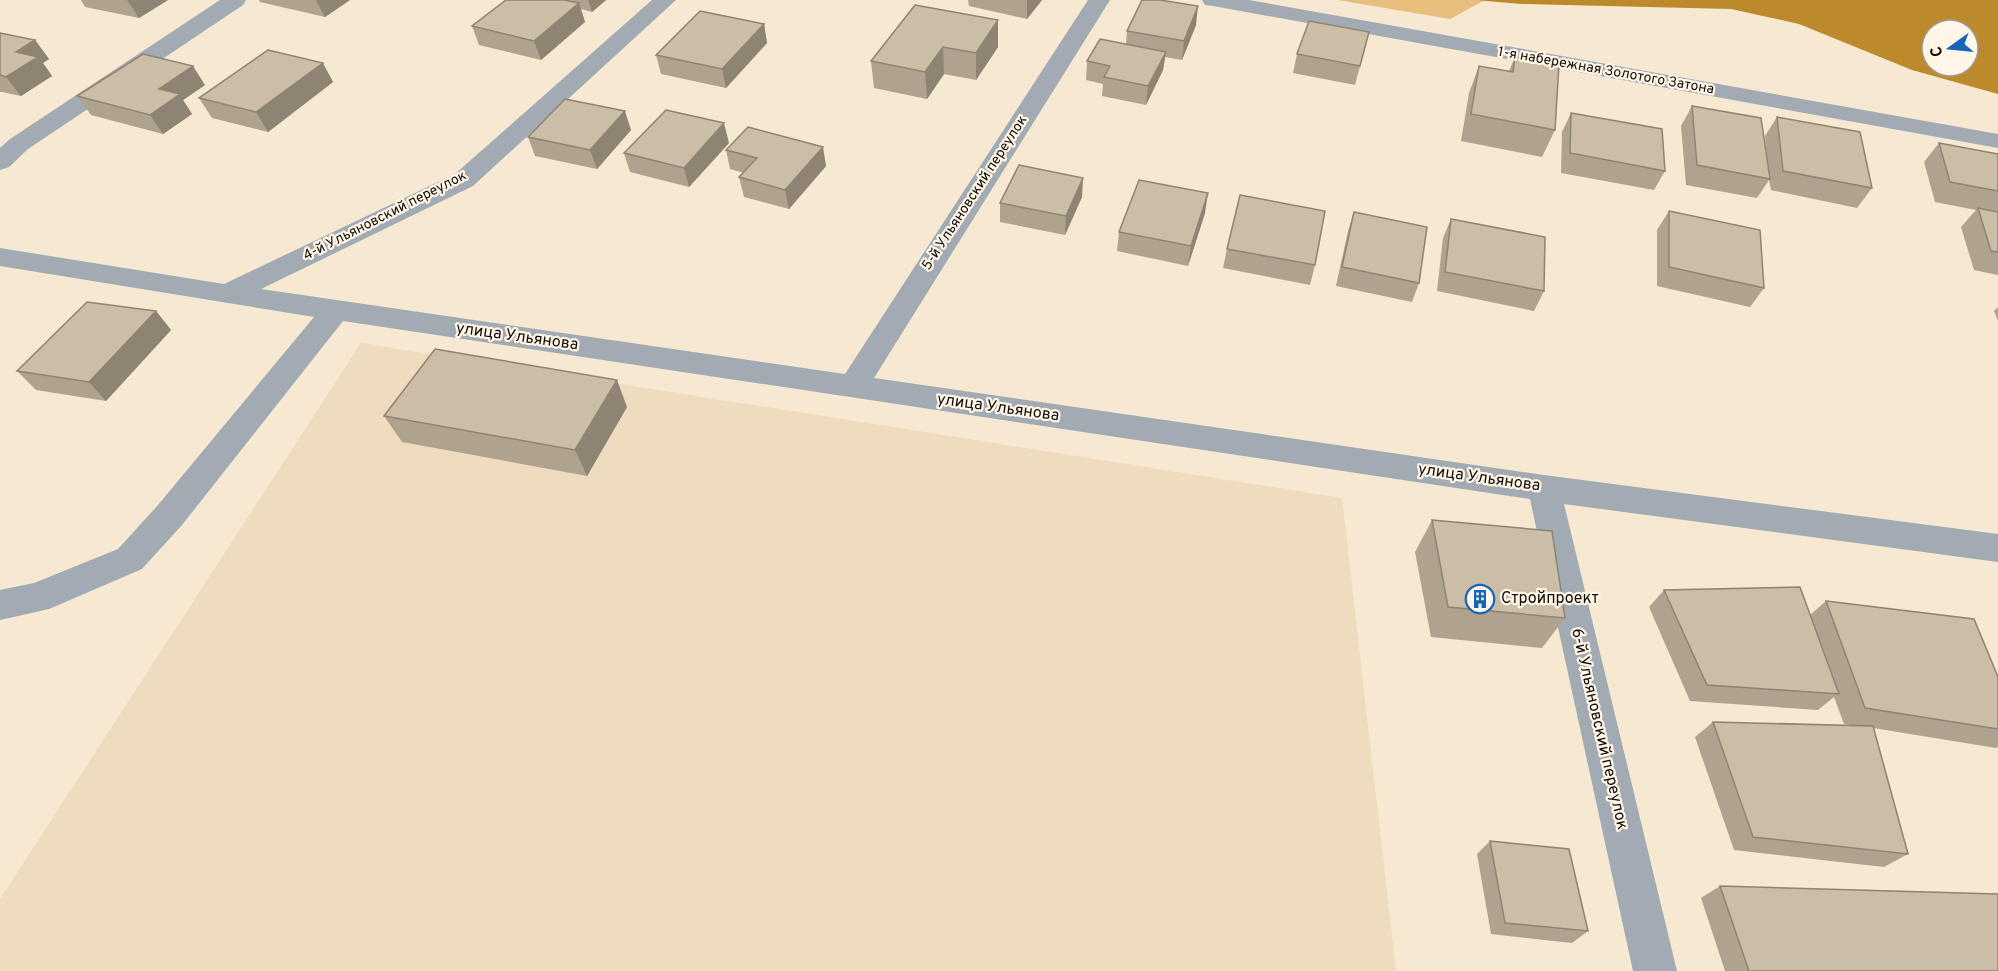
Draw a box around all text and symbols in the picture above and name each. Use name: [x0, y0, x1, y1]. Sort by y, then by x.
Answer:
north arrow: [1920, 18, 1980, 78]
street label: 1-я набережная Золотого Затона: [1497, 44, 1715, 98]
text: С: [1926, 44, 1948, 59]
street label: 5-й Ульяновский переулок: [919, 113, 1031, 273]
street label: 4-й Ульяновский переулок: [301, 167, 469, 265]
street label: улица Ульянова: [455, 319, 579, 355]
street label: улица Ульянова: [936, 390, 1060, 426]
street label: улица Ульянова: [1417, 460, 1541, 496]
building icon: Стройпроект: [1464, 583, 1496, 615]
place label: Стройпроект: [1501, 589, 1599, 609]
street label: 6-й Ульяновский переулок: [1566, 626, 1632, 832]

